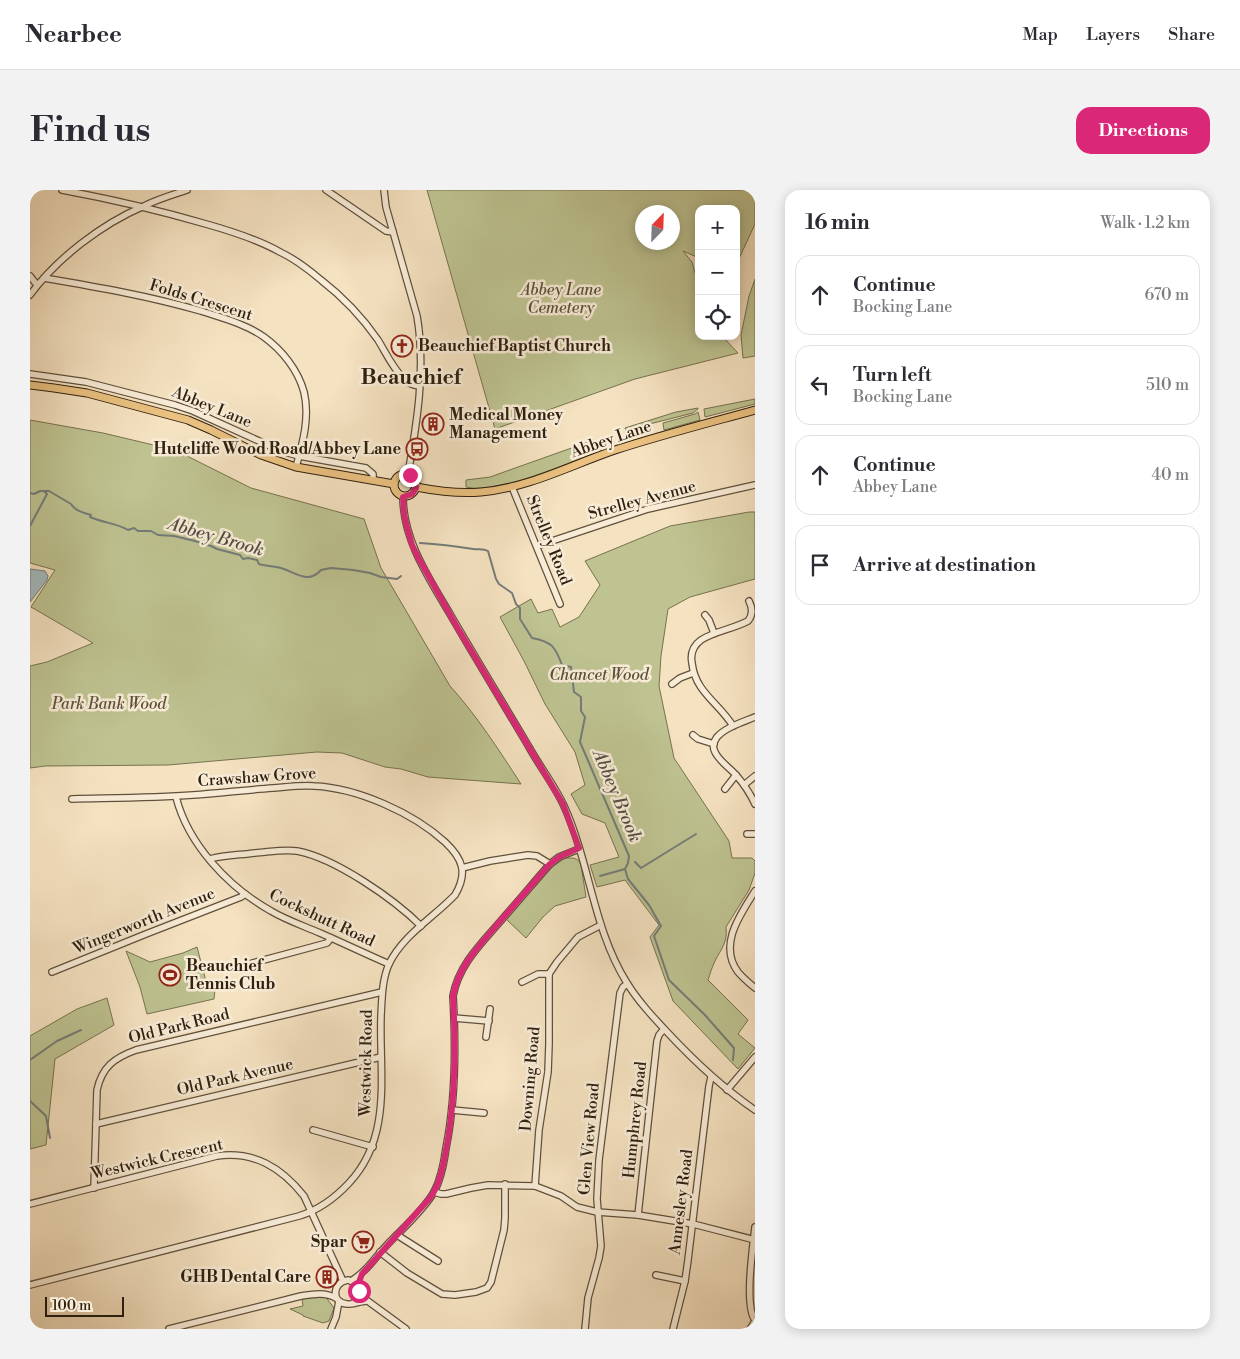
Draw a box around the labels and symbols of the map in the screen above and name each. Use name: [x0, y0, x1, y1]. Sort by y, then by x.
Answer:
north arrow: [635, 205, 680, 250]
street label: Folds Crescent: [147, 275, 255, 325]
park label: Abbey Lane Cemetery: [519, 280, 601, 318]
church icon: Beauchief Baptist Church: [390, 334, 414, 358]
place label: Beauchief Baptist Church: [418, 336, 611, 356]
district label: Beauchief: [361, 365, 464, 391]
street label: Abbey Lane: [168, 382, 255, 432]
place label: Medical Money Management: [449, 405, 564, 443]
building icon: Medical Money Management: [421, 412, 445, 436]
street label: Abbey Lane: [567, 416, 654, 463]
bus stop icon: Hutcliffe Wood Road/Abbey Lane: [405, 437, 429, 461]
place label: Hutcliffe Wood Road/Abbey Lane: [154, 439, 401, 459]
route end: [399, 464, 422, 487]
street label: Strelley Avenue: [586, 476, 698, 524]
street label: Strelley Road: [522, 492, 576, 588]
water label: Abbey Brook: [164, 512, 266, 562]
park label: Chancet Wood: [549, 665, 650, 685]
park label: Park Bank Wood: [51, 694, 167, 714]
water label: Abbey Brook: [586, 744, 647, 846]
street label: Crawshaw Grove: [197, 763, 317, 791]
street label: Wingerworth Avenue: [69, 883, 218, 959]
street label: Cockshutt Road: [266, 885, 378, 951]
place label: Beauchief Tennis Club: [186, 956, 275, 994]
sports icon: Beauchief Tennis Club: [158, 963, 182, 987]
street label: Old Park Road: [126, 1004, 232, 1048]
street label: Westwick Road: [355, 1009, 377, 1118]
street label: Downing Road: [515, 1026, 545, 1132]
street label: Old Park Avenue: [175, 1054, 295, 1100]
street label: Humphrey Road: [619, 1060, 651, 1180]
street label: Glen View Road: [574, 1082, 604, 1196]
street label: Westwick Crescent: [88, 1134, 225, 1184]
street label: Annesley Road: [664, 1148, 697, 1257]
supermarket icon: Spar: [351, 1230, 375, 1254]
place label: Spar: [311, 1232, 347, 1252]
building icon: GHB Dental Care: [315, 1265, 339, 1289]
place label: GHB Dental Care: [180, 1267, 311, 1287]
route start: [348, 1280, 371, 1303]
scale bar: [45, 1294, 124, 1317]

